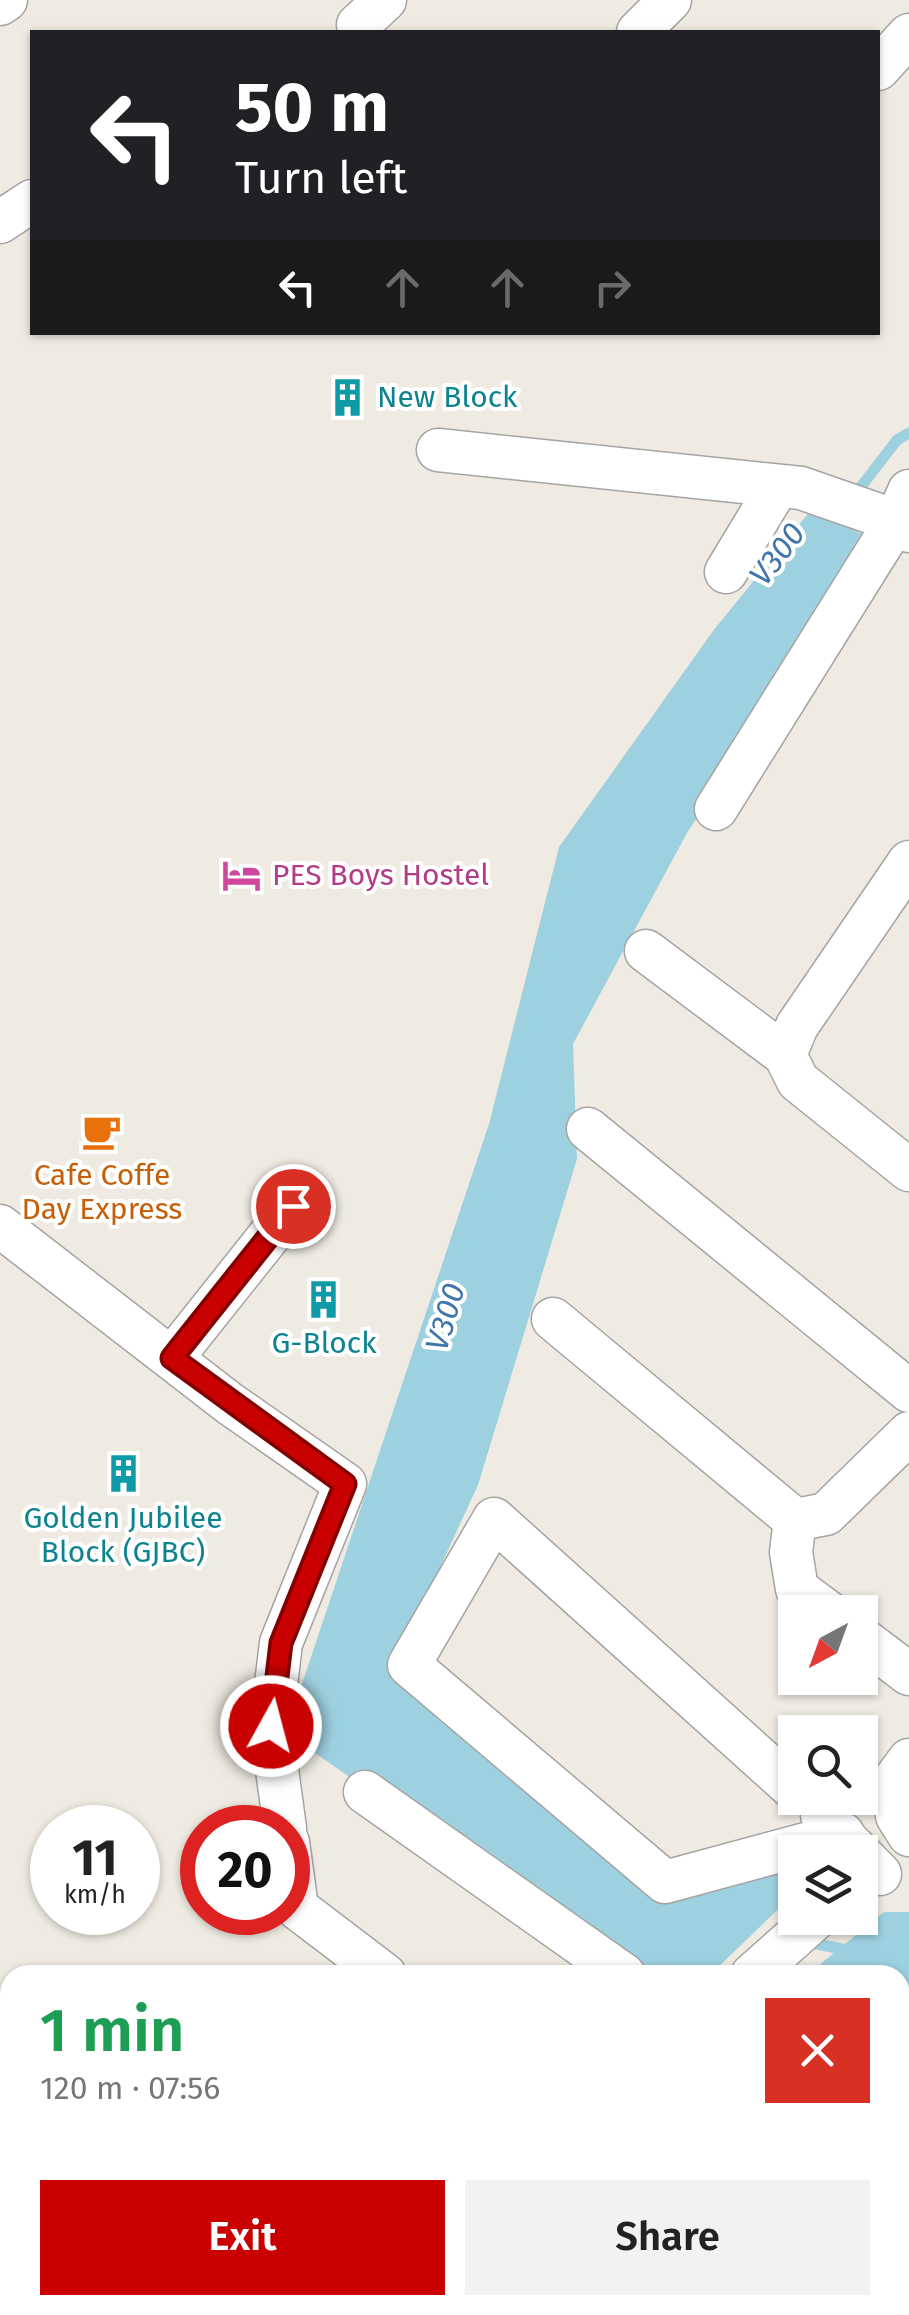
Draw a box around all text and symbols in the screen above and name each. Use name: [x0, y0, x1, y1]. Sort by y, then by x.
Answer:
text: 50 m: [235, 66, 389, 150]
icon: left: [70, 70, 200, 200]
text: Turn left: [235, 151, 407, 205]
icon: left: [270, 260, 325, 315]
icon: ahead: [375, 260, 430, 315]
icon: ahead: [480, 260, 535, 315]
icon: right: [585, 260, 640, 315]
building icon: New Block: [326, 376, 368, 418]
place label: New Block: [377, 379, 518, 415]
water label: V300: [741, 515, 813, 593]
hotel icon: PES Boys Hostel: [221, 854, 263, 896]
place label: PES Boys Hostel: [272, 857, 489, 893]
cafe icon: Cafe Coffe Day Express: [81, 1110, 123, 1152]
place label: Cafe Coffe Day Express: [22, 1157, 182, 1227]
pin: [251, 1164, 336, 1249]
icon: arrive: [266, 1179, 321, 1234]
building icon: G-Block: [303, 1278, 345, 1320]
water label: V300: [417, 1279, 473, 1355]
place label: G-Block: [271, 1325, 377, 1361]
building icon: Golden Jubilee Block (GJBC): [102, 1453, 144, 1495]
place label: Golden Jubilee Block (GJBC): [23, 1500, 223, 1570]
north arrow: [778, 1595, 878, 1695]
map controls: [778, 1595, 878, 1935]
position arrow: [219, 1674, 323, 1778]
button: search: [778, 1715, 878, 1815]
speed limit sign: 20: [180, 1805, 310, 1935]
text: 11: [72, 1828, 118, 1888]
button: layers: [778, 1835, 878, 1935]
text: km/h: [64, 1880, 126, 1910]
text: 1 min: [40, 1995, 185, 2067]
button: close: [765, 1998, 870, 2103]
text: 120 m · 07:56: [40, 2069, 220, 2107]
button: Exit: [40, 2180, 445, 2295]
button: Share: [465, 2180, 870, 2295]

